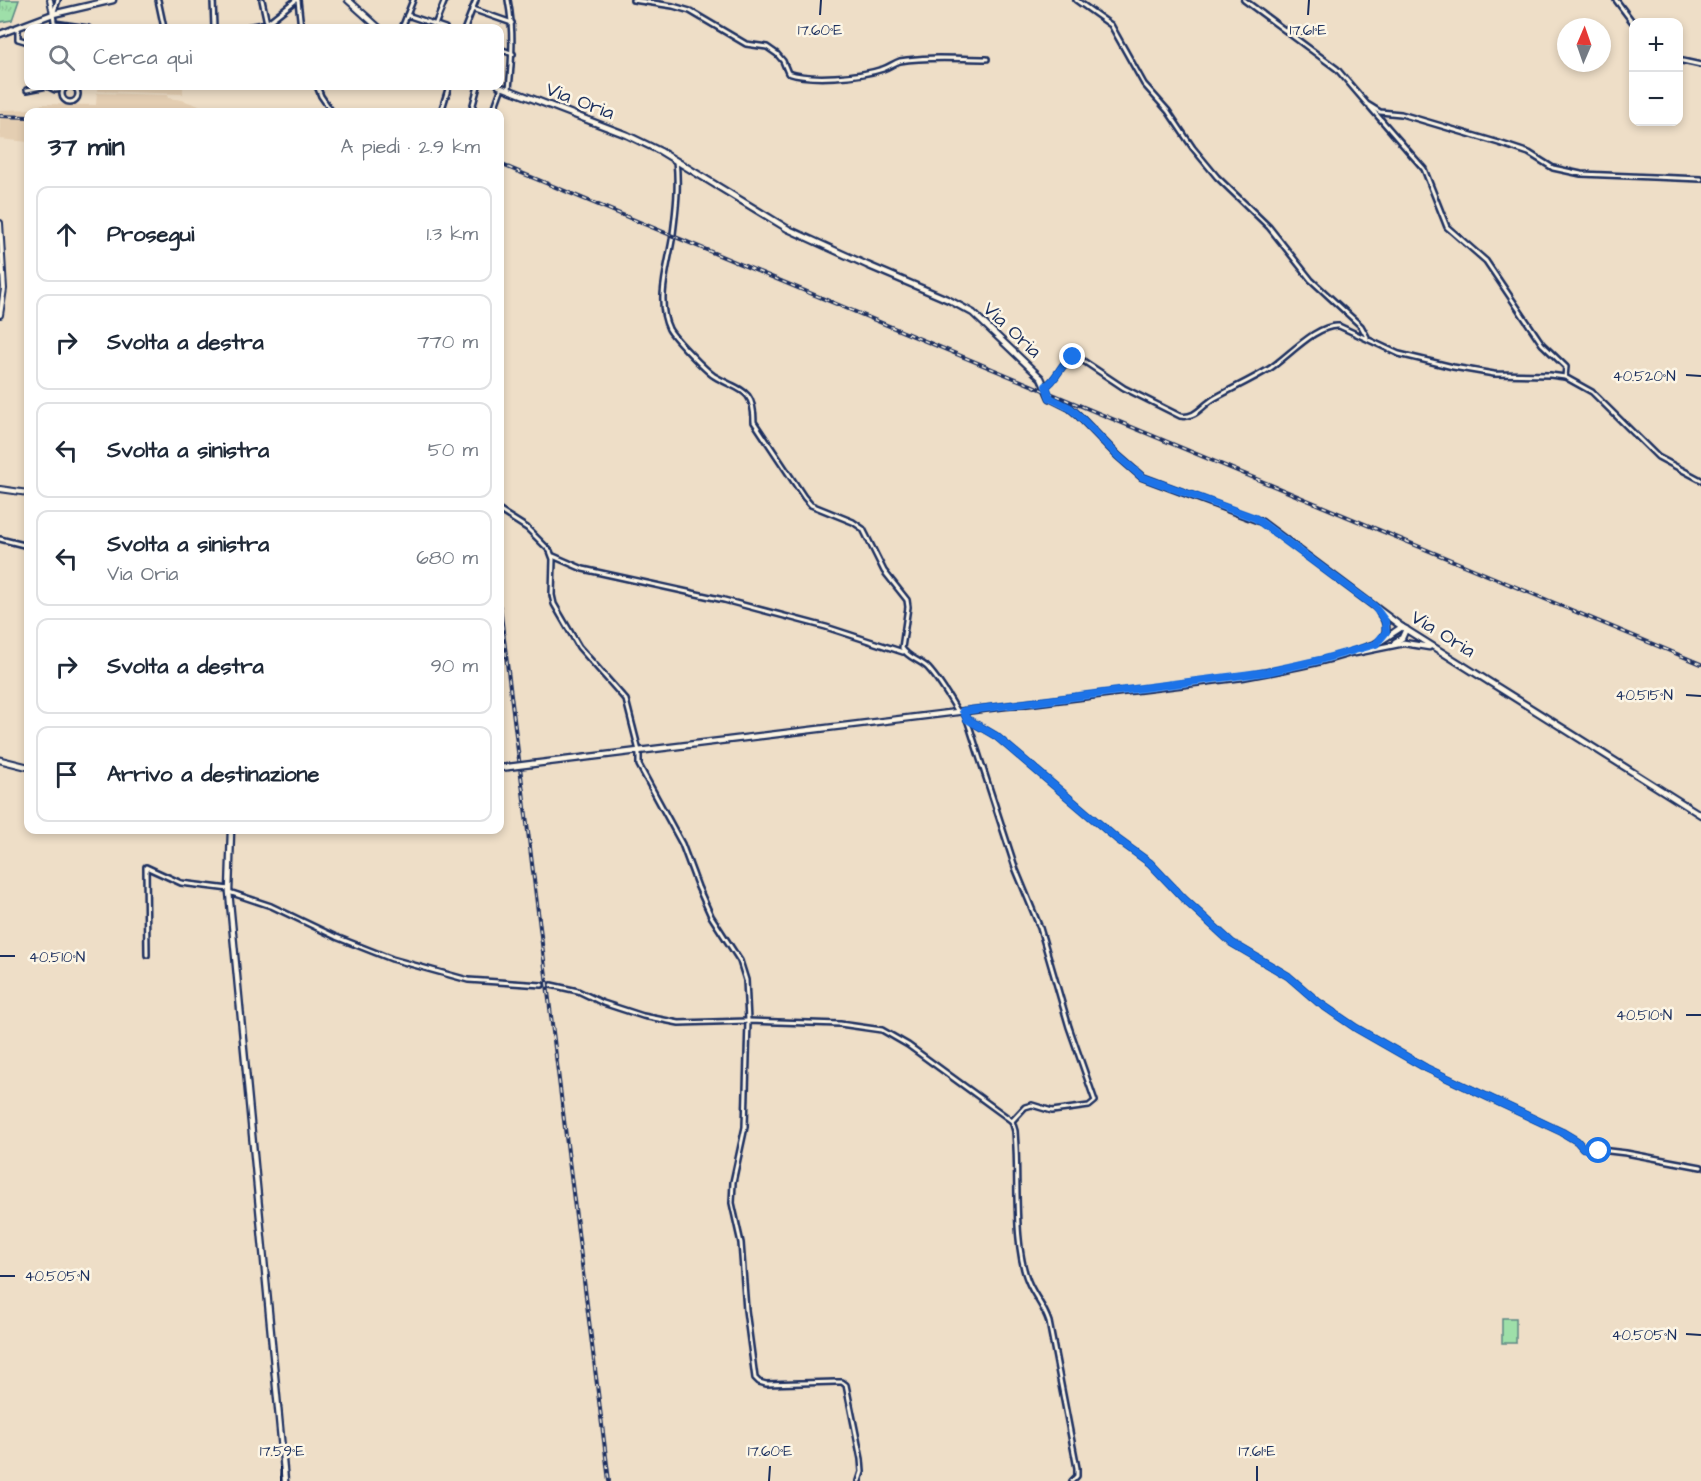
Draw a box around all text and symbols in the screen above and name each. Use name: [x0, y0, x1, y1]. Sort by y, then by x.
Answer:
north arrow: [1557, 18, 1611, 72]
map controls: [1629, 18, 1683, 126]
button: +: [1629, 18, 1683, 72]
text: 17.60°E: [798, 20, 842, 41]
text: 17.61°E: [1290, 20, 1326, 41]
search box: [24, 24, 504, 90]
icon: search: [45, 41, 78, 74]
text: Cerca qui: [93, 42, 192, 73]
button: −: [1629, 72, 1683, 126]
street label: Via Oria: [542, 75, 618, 127]
text: 37 min: [48, 129, 125, 165]
text: A piedi · 2.9 km: [341, 133, 480, 161]
icon: ahead: [50, 218, 83, 251]
text: Prosegui: [107, 219, 194, 250]
text: 1.3 km: [427, 220, 478, 248]
street label: Via Oria: [976, 295, 1048, 365]
icon: right: [50, 326, 83, 359]
text: Svolta a destra: [107, 327, 264, 358]
text: 770 m: [417, 328, 478, 356]
route end: [1059, 343, 1085, 369]
text: 40.520°N: [1612, 366, 1676, 387]
icon: left: [50, 434, 83, 467]
text: Svolta a sinistra: [107, 435, 269, 466]
text: 50 m: [428, 436, 478, 464]
text: Svolta a sinistra: [107, 529, 269, 560]
icon: left: [50, 542, 83, 575]
text: 680 m: [416, 544, 478, 572]
text: Via Oria: [107, 560, 178, 588]
street label: Via Oria: [1405, 603, 1481, 665]
icon: right: [50, 650, 83, 683]
text: Svolta a destra: [107, 651, 264, 682]
text: 90 m: [430, 652, 478, 680]
text: 40.515°N: [1615, 685, 1673, 706]
icon: arrive: [50, 758, 83, 791]
text: Arrivo a destinazione: [107, 759, 319, 790]
text: 40.510°N: [29, 947, 85, 968]
text: 40.510°N: [1616, 1005, 1672, 1026]
route start: [1585, 1137, 1611, 1163]
text: 40.505°N: [24, 1266, 90, 1287]
text: 40.505°N: [1611, 1325, 1677, 1346]
text: 17.59°E: [260, 1441, 304, 1462]
text: 17.60°E: [748, 1441, 792, 1462]
text: 17.61°E: [1239, 1441, 1275, 1462]

